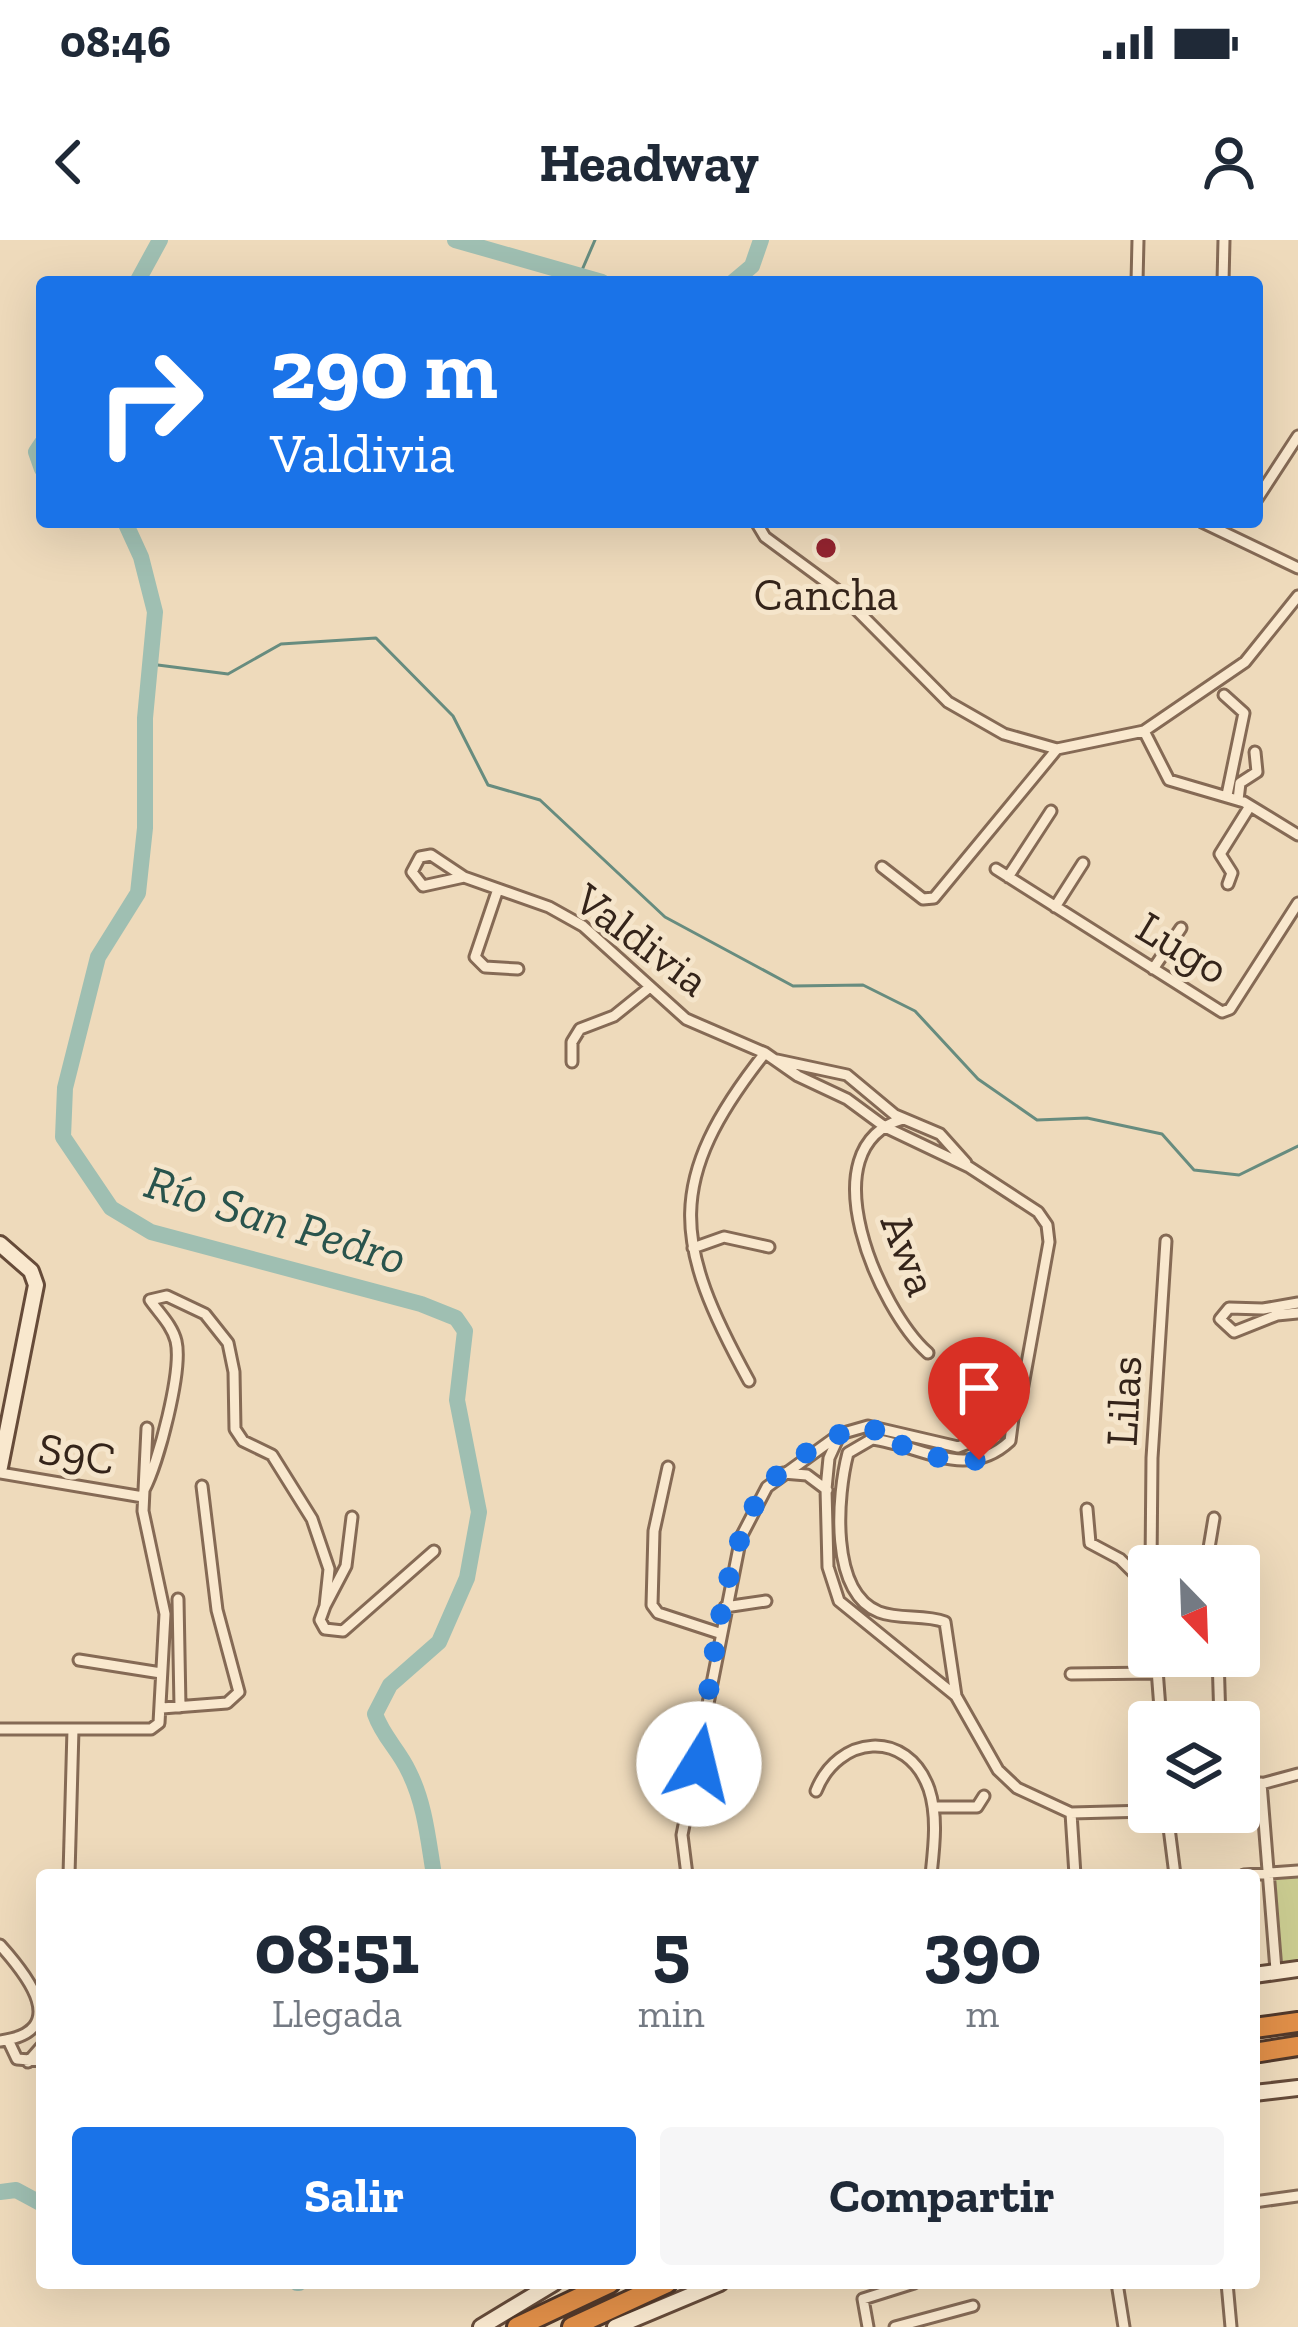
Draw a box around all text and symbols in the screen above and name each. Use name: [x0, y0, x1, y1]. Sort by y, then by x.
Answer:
text: 08:46: [60, 15, 171, 69]
icon: back: [36, 129, 102, 195]
icon: person: [1196, 129, 1262, 195]
text: Headway: [539, 130, 759, 195]
text: 290 m: [270, 319, 498, 420]
icon: right: [72, 324, 228, 480]
text: Valdivia: [270, 421, 455, 486]
marker: Cancha: [813, 535, 839, 561]
place label: Cancha: [754, 568, 898, 622]
street label: Valdivia: [563, 871, 719, 1008]
street label: Lugo: [1127, 900, 1238, 996]
water label: Río San Pedro: [138, 1153, 413, 1286]
street label: Awa: [869, 1206, 949, 1303]
pin: [928, 1337, 1030, 1460]
street label: Lilas: [1095, 1354, 1153, 1448]
icon: arrive: [946, 1355, 1012, 1421]
street label: S9C: [35, 1421, 119, 1487]
north arrow: [1128, 1545, 1260, 1677]
map controls: [1128, 1545, 1260, 1833]
position arrow: [636, 1701, 762, 1827]
button: layers: [1128, 1701, 1260, 1833]
text: 08:51: [254, 1905, 419, 1991]
text: 5: [652, 1905, 690, 1991]
text: 390: [923, 1905, 1042, 1991]
text: Llegada: [272, 1990, 402, 2037]
text: min: [638, 1990, 705, 2037]
text: m: [966, 1990, 999, 2037]
button: Salir: [72, 2127, 636, 2265]
button: Compartir: [660, 2127, 1224, 2265]

